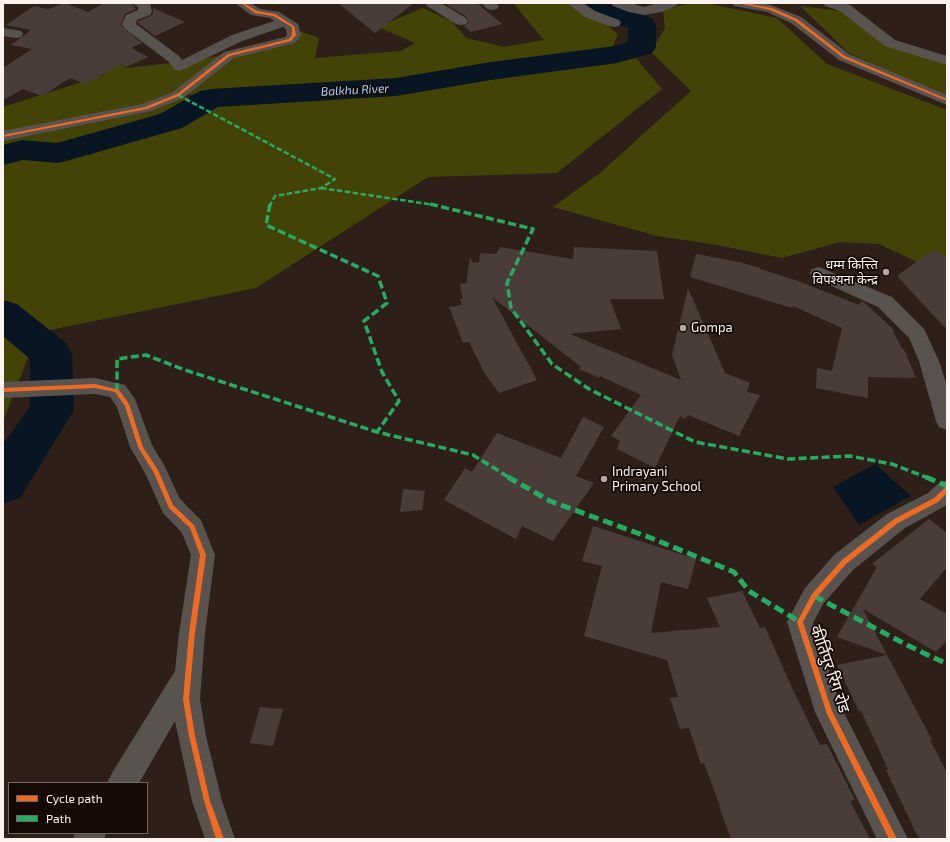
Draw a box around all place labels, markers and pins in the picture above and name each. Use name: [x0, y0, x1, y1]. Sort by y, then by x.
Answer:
place label: धम्म कित्त्ति विपश्यना केन्द्र: [813, 257, 878, 288]
marker: धम्म कित्त्ति विपश्यना केन्द्र: [881, 267, 891, 277]
place label: Gompa: [691, 320, 733, 336]
marker: Gompa: [678, 323, 688, 333]
place label: Indrayani Primary School: [612, 464, 701, 495]
marker: Indrayani Primary School: [599, 474, 609, 484]

